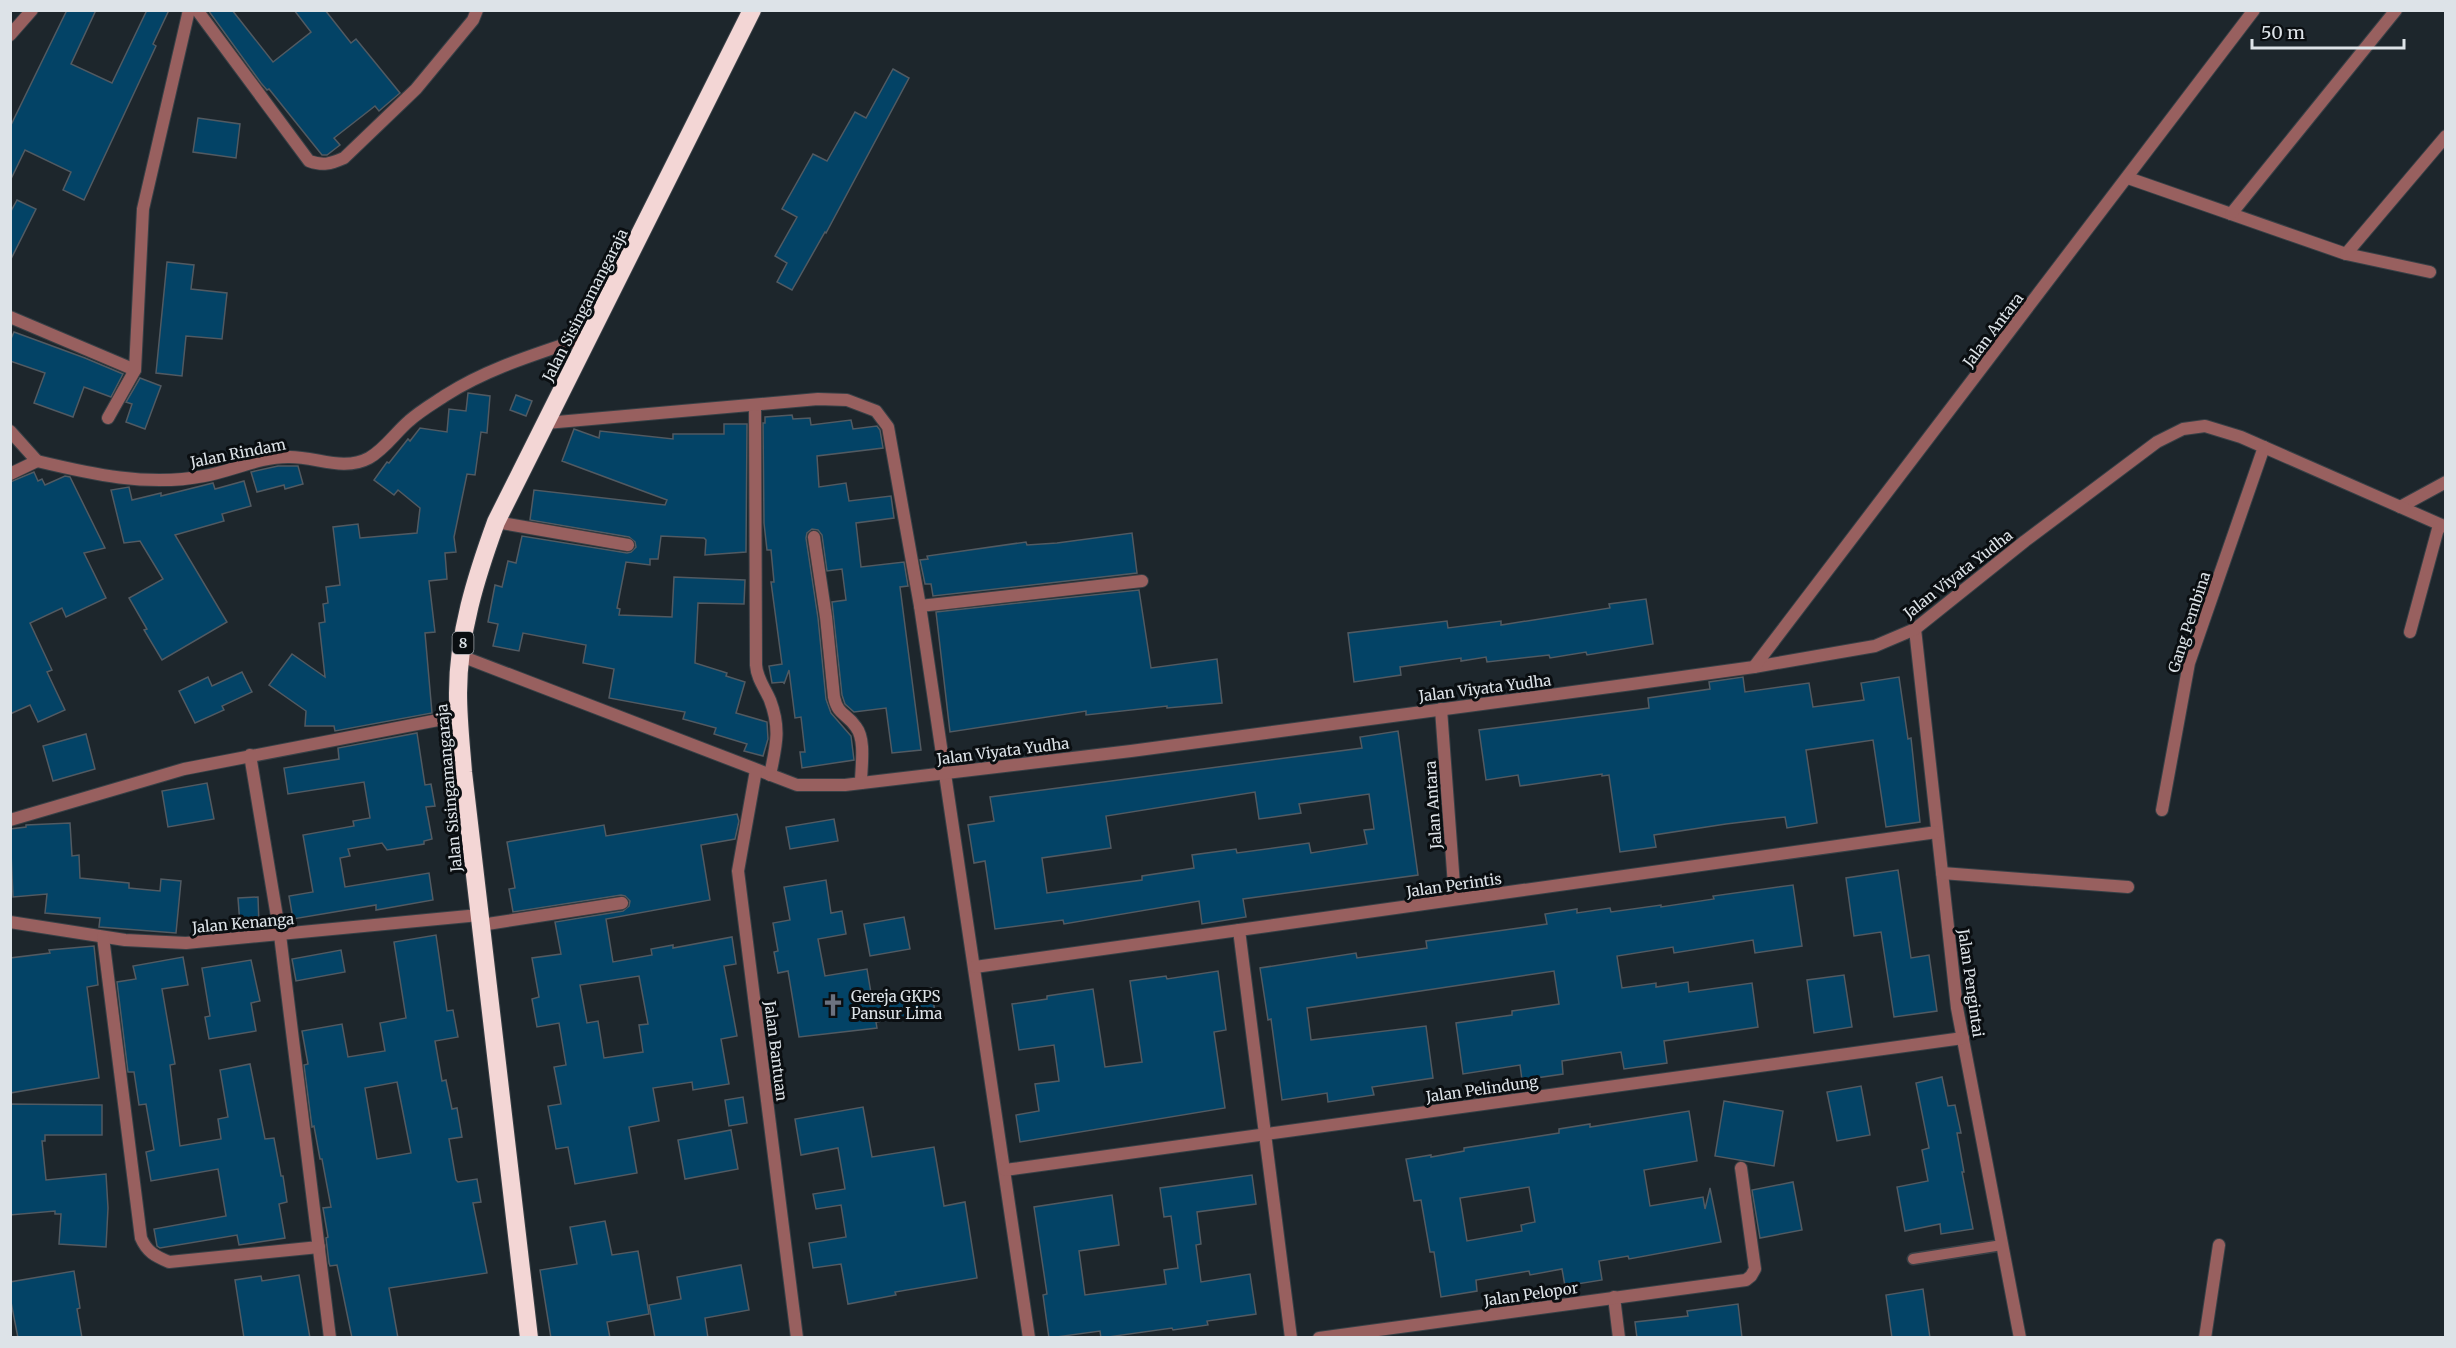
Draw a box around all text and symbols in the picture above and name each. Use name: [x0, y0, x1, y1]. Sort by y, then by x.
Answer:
scale bar: [2252, 12, 2404, 50]
text: 50 m: [2261, 21, 2305, 44]
street label: Jalan Sisingamangaraja: [538, 226, 632, 385]
street label: Jalan Antara: [1958, 289, 2027, 372]
street label: Jalan Rindam: [188, 434, 287, 472]
street label: Jalan Viyata Yudha: [1899, 526, 2016, 623]
street label: Gang Pembina: [2164, 569, 2214, 675]
road number: 8: [452, 632, 474, 654]
street label: Jalan Viyata Yudha: [1417, 670, 1552, 706]
street label: Jalan Sisingamangaraja: [432, 703, 466, 874]
street label: Jalan Viyata Yudha: [935, 733, 1070, 769]
street label: Jalan Antara: [1420, 760, 1446, 851]
street label: Jalan Perintis: [1404, 869, 1503, 901]
street label: Jalan Kenanga: [190, 909, 295, 937]
street label: Jalan Pengintai: [1954, 927, 1988, 1038]
place label: Gereja GKPS Pansur Lima: [851, 987, 942, 1023]
church icon: Gereja GKPS Pansur Lima: [820, 992, 846, 1018]
street label: Jalan Bantuan: [760, 999, 792, 1102]
street label: Jalan Pelindung: [1424, 1072, 1539, 1106]
street label: Jalan Pelopor: [1482, 1278, 1580, 1310]

